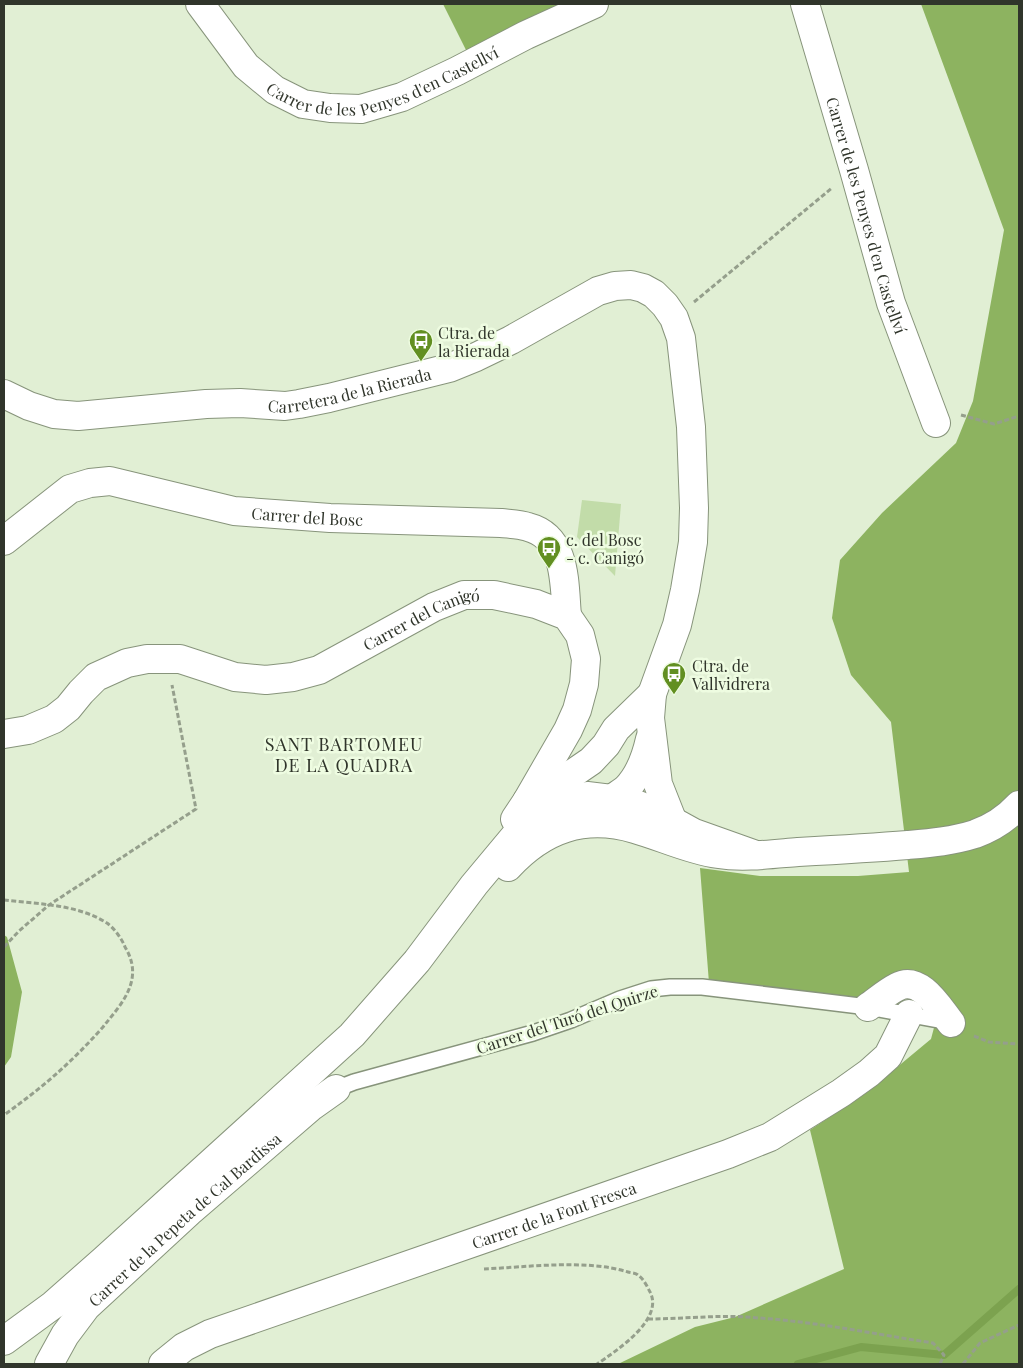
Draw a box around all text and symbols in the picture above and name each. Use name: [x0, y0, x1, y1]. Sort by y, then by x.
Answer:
street label: Carrer de les Penyes d'en Castellví: [262, 41, 502, 119]
street label: Carrer de les Penyes d'en Castellví: [822, 94, 912, 337]
place label: Ctra. de la Rierada: [438, 322, 510, 361]
bus stop icon: Ctra. de la Rierada: [408, 328, 434, 362]
street label: Carretera de la Rierada: [267, 362, 433, 417]
street label: Carrer del Bosc: [251, 502, 363, 529]
place label: c. del Bosc - c. Canigó: [566, 529, 644, 568]
bus stop icon: c. del Bosc - c. Canigó: [536, 535, 562, 569]
street label: Carrer del Canigó: [359, 585, 480, 655]
place label: Ctra. de Vallvidrera: [691, 655, 770, 694]
bus stop icon: Ctra. de Vallvidrera: [661, 661, 687, 695]
district label: SANT BARTOMEU DE LA QUADRA: [265, 732, 423, 777]
street label: Carrer del Turó del Quirze: [474, 980, 660, 1058]
street label: Carrer de la Pepeta de Cal Bardissa: [84, 1127, 285, 1310]
street label: Carrer de la Font Fresca: [469, 1176, 639, 1253]

